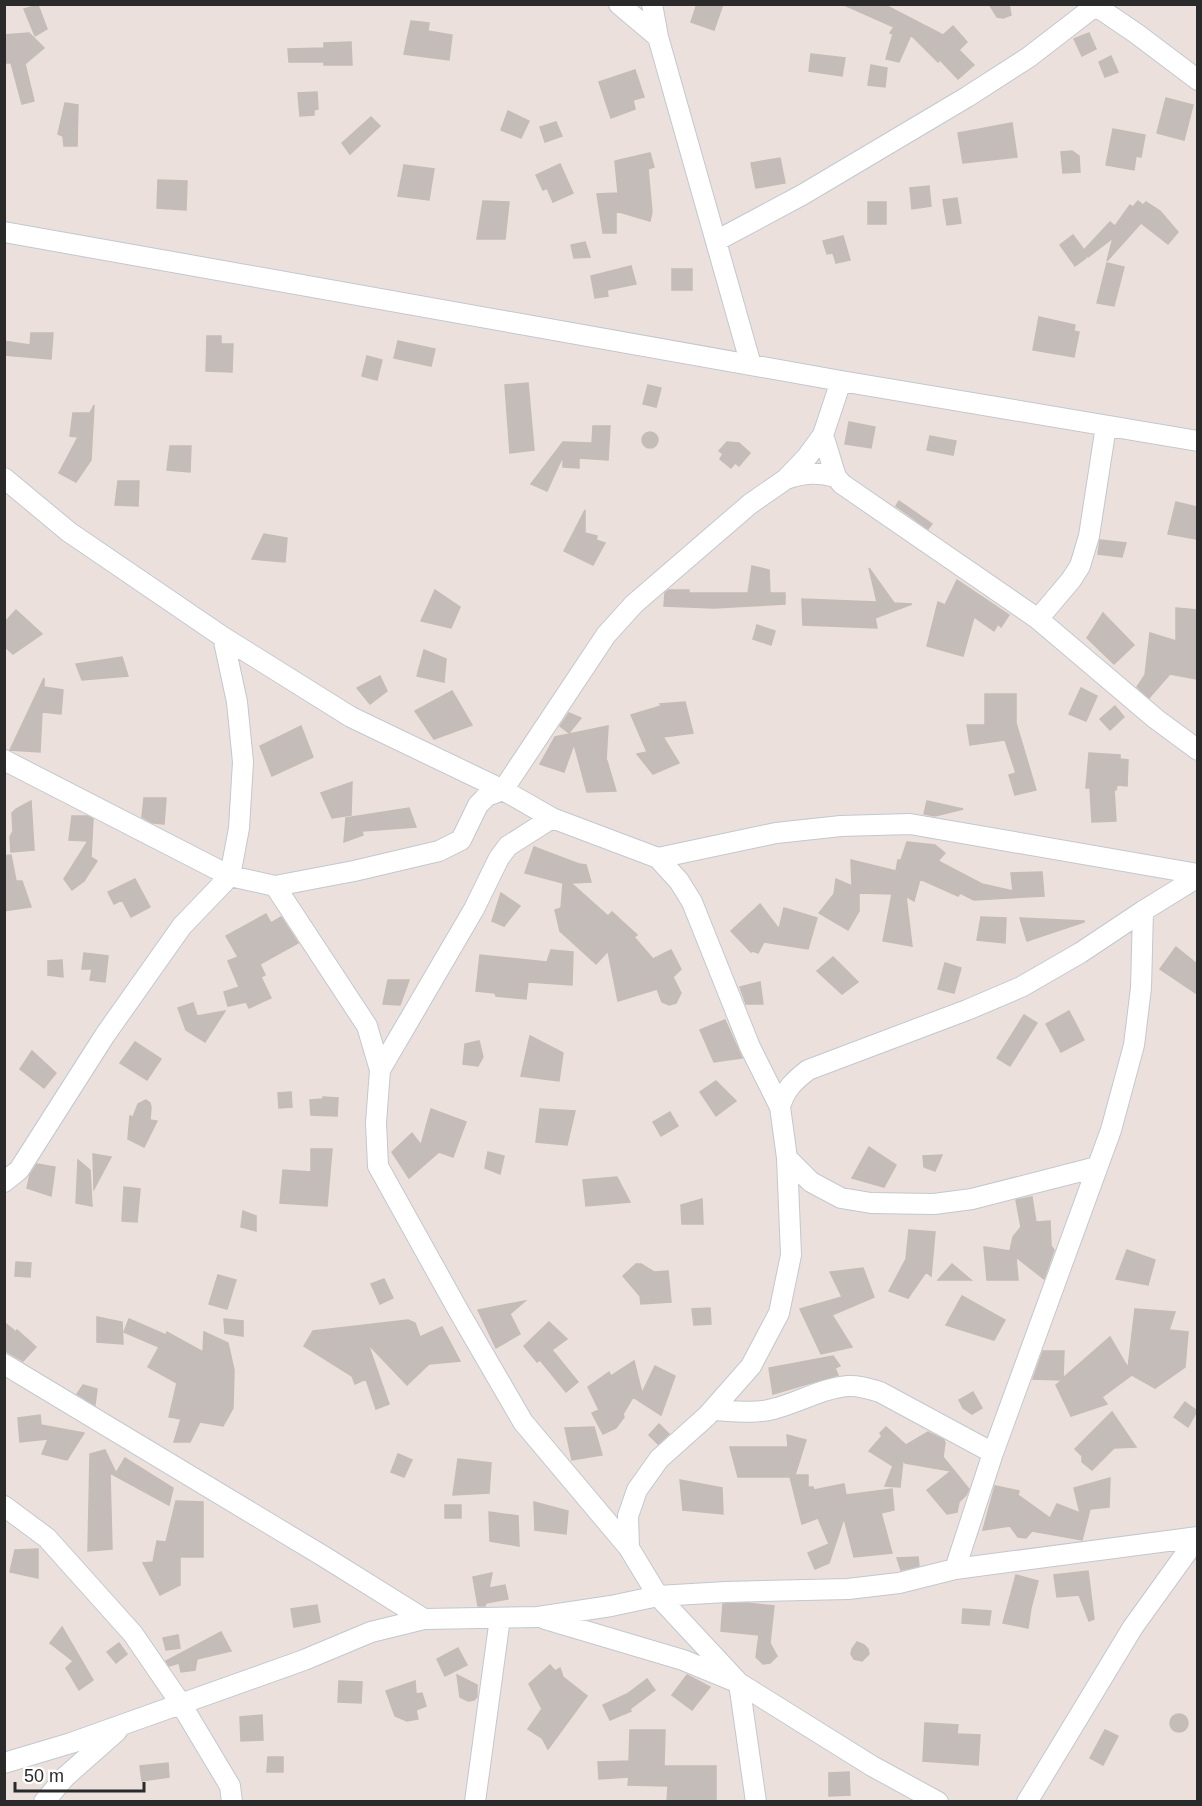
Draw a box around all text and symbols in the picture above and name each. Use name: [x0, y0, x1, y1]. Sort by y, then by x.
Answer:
scale bar: [15, 1755, 144, 1793]
text: 50 m: [24, 1766, 64, 1786]

